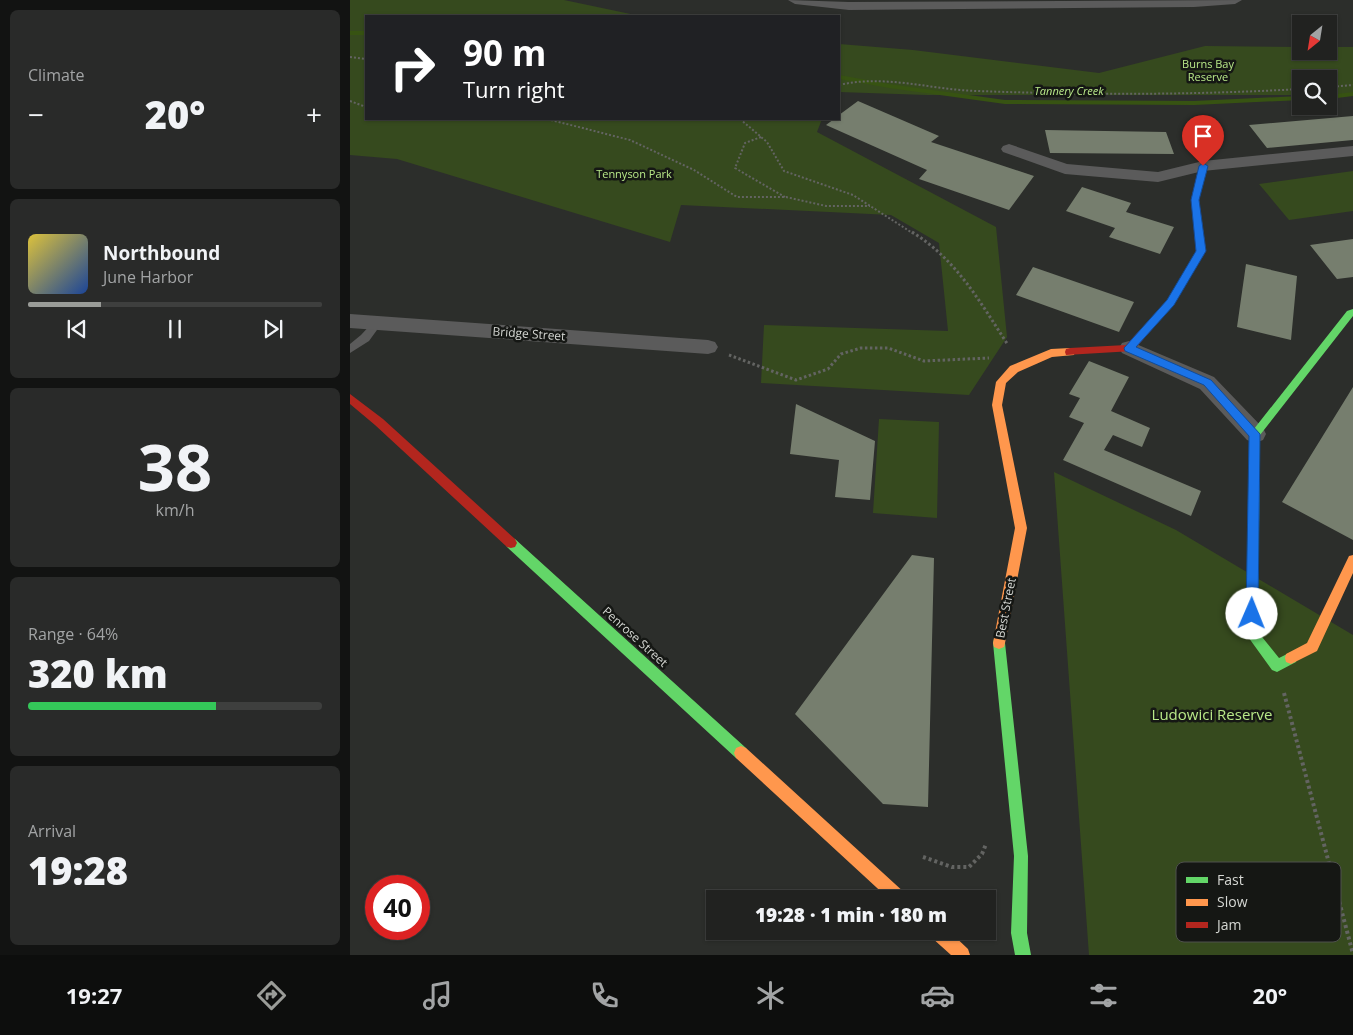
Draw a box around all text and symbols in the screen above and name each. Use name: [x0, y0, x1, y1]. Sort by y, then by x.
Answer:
north arrow: [1292, 15, 1338, 60]
map controls: [1292, 15, 1337, 115]
text: 90 m: [463, 29, 546, 76]
icon: right: [380, 35, 445, 100]
park label: Burns Bay Reserve: [1182, 56, 1234, 84]
text: Climate: [28, 64, 85, 86]
button: search: [1292, 70, 1337, 115]
text: Turn right: [463, 74, 565, 104]
water label: Tannery Creek: [1034, 83, 1104, 98]
text: 20°: [145, 88, 205, 140]
text: −: [28, 95, 44, 133]
text: +: [306, 95, 322, 133]
pin: [1182, 115, 1224, 166]
icon: arrive: [1189, 122, 1217, 150]
park label: Tennyson Park: [596, 166, 672, 181]
text: Northbound: [103, 240, 220, 266]
text: June Harbor: [103, 266, 193, 288]
icon: previous: [63, 315, 91, 343]
icon: pause: [161, 315, 189, 343]
icon: next: [259, 315, 287, 343]
street label: Bridge Street: [492, 322, 566, 345]
text: 38: [138, 422, 212, 510]
text: km/h: [156, 499, 194, 521]
street label: Best Street: [991, 576, 1020, 640]
position arrow: [1225, 587, 1277, 639]
street label: Penrose Street: [599, 603, 672, 671]
text: Range · 64%: [28, 623, 118, 645]
text: 320 km: [28, 647, 168, 699]
park label: Ludowici Reserve: [1152, 704, 1272, 724]
text: Arrival: [28, 820, 76, 842]
text: 19:28: [28, 844, 128, 896]
legend: [1176, 862, 1341, 942]
text: Fast: [1217, 870, 1244, 889]
speed limit sign: 40: [365, 875, 430, 940]
text: Slow: [1217, 892, 1248, 911]
text: 19:28 · 1 min · 180 m: [755, 902, 947, 928]
text: Jam: [1215, 915, 1242, 934]
icon: directions: [254, 978, 289, 1013]
icon: music: [420, 978, 455, 1013]
icon: phone: [587, 978, 622, 1013]
icon: climate: [753, 978, 788, 1013]
icon: car: [920, 978, 955, 1013]
icon: filters: [1086, 978, 1121, 1013]
text: 19:27: [66, 980, 122, 1010]
text: 20°: [1253, 980, 1287, 1010]

